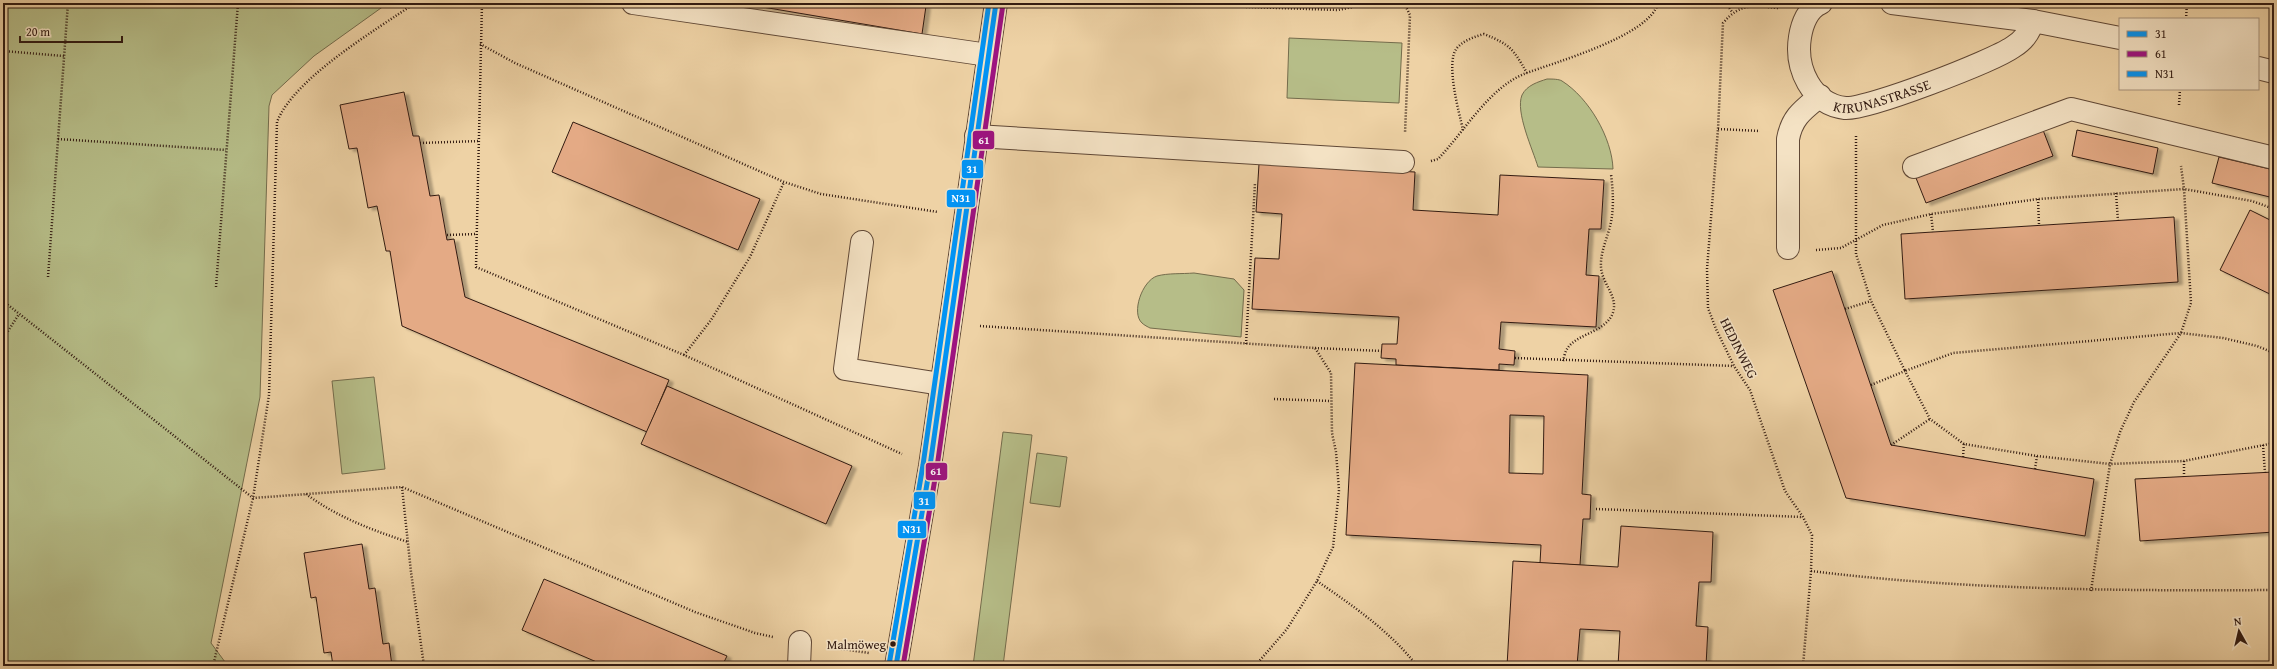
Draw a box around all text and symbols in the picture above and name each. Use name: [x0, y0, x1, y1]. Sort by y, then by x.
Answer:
scale bar: [20, 18, 122, 44]
legend: [2119, 18, 2259, 90]
text: 20 m: [26, 23, 50, 40]
text: 31: [2155, 25, 2167, 42]
text: 61: [2155, 45, 2167, 62]
text: N31: [2155, 65, 2175, 82]
street label: KIRUNASTRASSE: [1831, 74, 1933, 118]
line badge: 61: [972, 130, 995, 150]
text: 61: [978, 132, 990, 148]
line badge: 31: [961, 159, 984, 179]
text: 31: [966, 161, 978, 177]
line badge: N31: [946, 189, 976, 208]
text: N31: [952, 190, 971, 206]
street label: HEDINWEG: [1715, 314, 1763, 382]
line badge: 61: [925, 462, 948, 481]
text: 61: [930, 463, 942, 479]
line badge: 31: [913, 491, 936, 510]
text: 31: [918, 493, 930, 509]
line badge: N31: [897, 520, 927, 539]
text: N31: [903, 521, 922, 537]
north arrow: [2219, 611, 2259, 651]
text: N: [2233, 613, 2243, 630]
place label: Malmöweg: [827, 635, 887, 654]
marker: Malmöweg: [888, 639, 898, 649]

